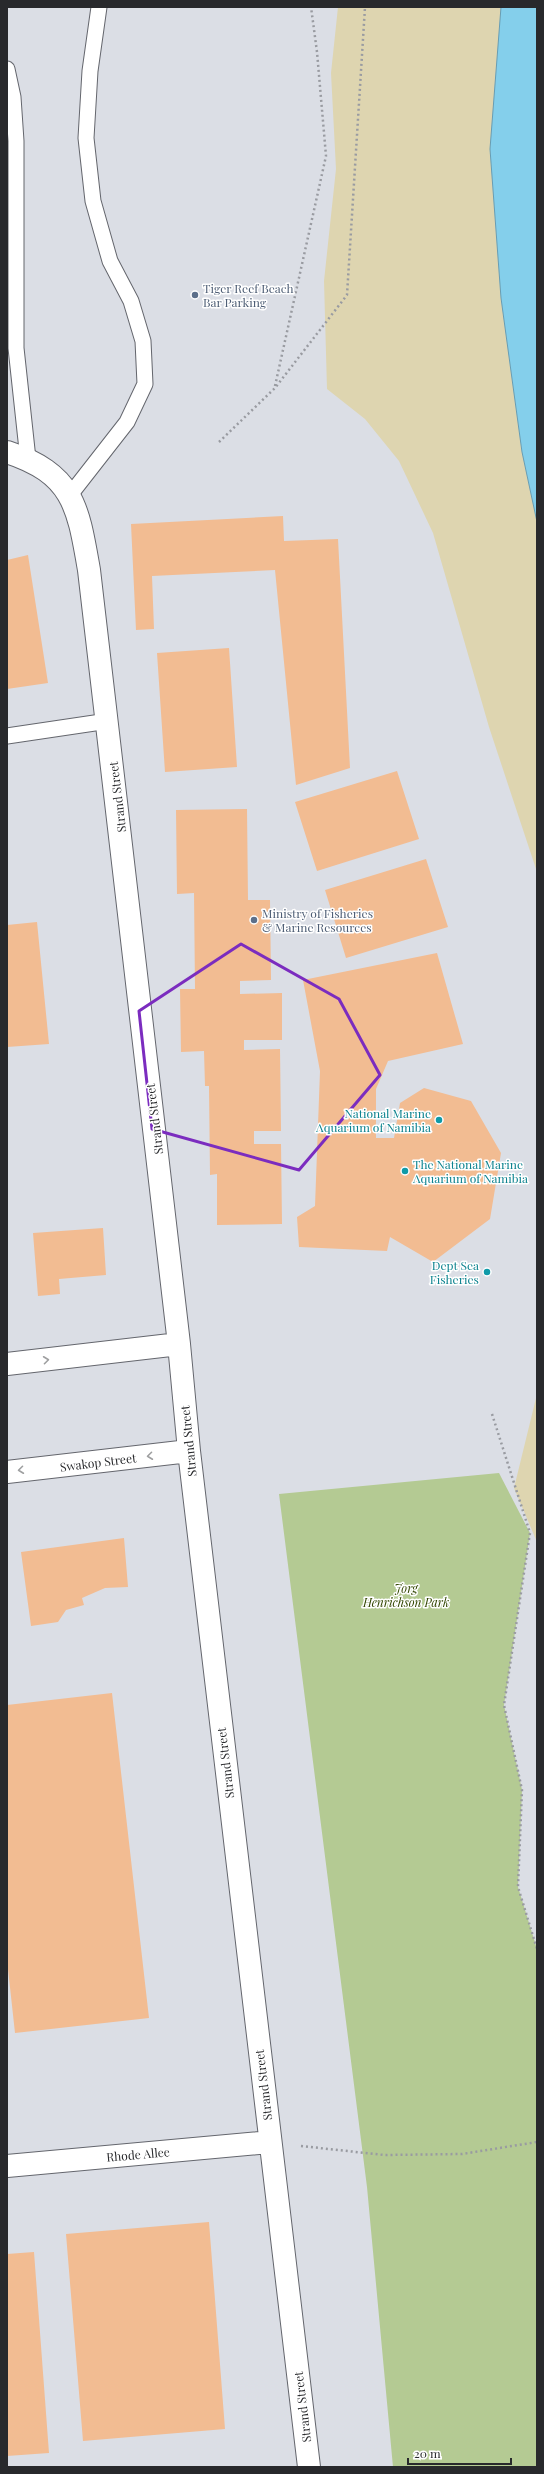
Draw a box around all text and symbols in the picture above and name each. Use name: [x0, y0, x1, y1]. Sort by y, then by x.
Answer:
place label: Tiger Reef Beach Bar Parking: [203, 280, 294, 310]
marker: Tiger Reef Beach Bar Parking: [190, 290, 200, 300]
street label: Strand Street: [105, 760, 129, 833]
place label: Ministry of Fisheries & Marine Resources: [262, 905, 373, 935]
marker: Ministry of Fisheries & Marine Resources: [249, 915, 259, 925]
street label: Strand Street: [142, 1082, 166, 1155]
place label: National Marine Aquarium of Namibia: [315, 1105, 431, 1135]
marker: National Marine Aquarium of Namibia: [434, 1115, 444, 1125]
place label: The National Marine Aquarium of Namibia: [412, 1156, 528, 1186]
marker: The National Marine Aquarium of Namibia: [400, 1166, 410, 1176]
place label: Dept Sea Fisheries: [430, 1257, 479, 1287]
marker: Dept Sea Fisheries: [482, 1267, 492, 1277]
one-way arrow: [43, 1355, 49, 1364]
street label: Strand Street: [176, 1404, 200, 1477]
street label: Swakop Street: [59, 1449, 138, 1475]
one-way arrow: [147, 1451, 153, 1460]
one-way arrow: [18, 1466, 24, 1475]
park label: Jorg Henrichson Park: [362, 1580, 449, 1610]
street label: Strand Street: [213, 1726, 237, 1799]
street label: Strand Street: [251, 2048, 275, 2121]
street label: Rhode Allee: [106, 2143, 170, 2165]
street label: Strand Street: [290, 2370, 314, 2443]
scale bar: [408, 2440, 511, 2466]
text: 20 m: [414, 2445, 441, 2461]

